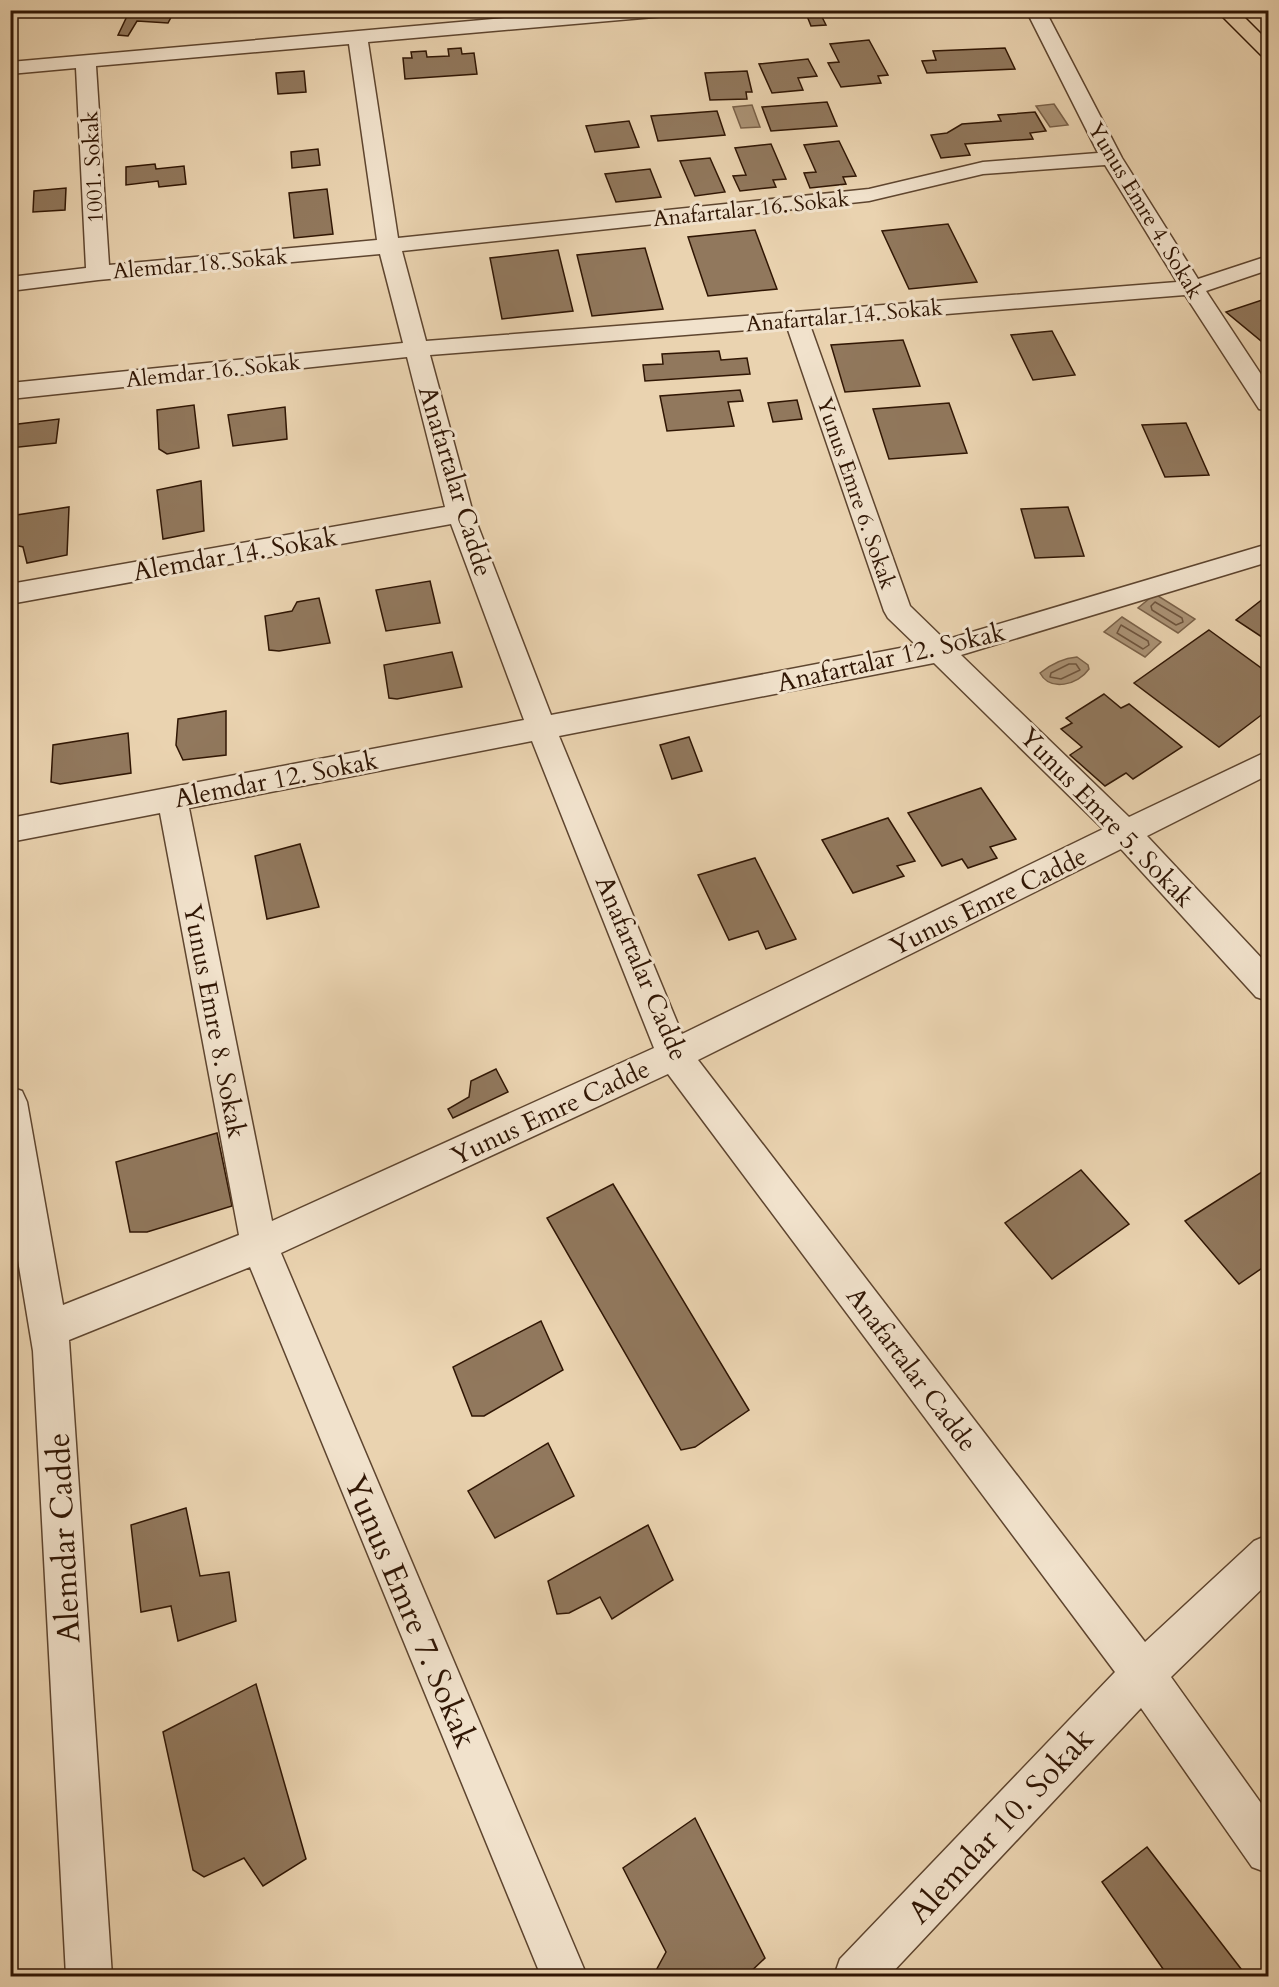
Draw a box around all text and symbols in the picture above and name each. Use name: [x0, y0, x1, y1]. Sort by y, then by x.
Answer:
street label: 1001. Sokak: [75, 110, 111, 224]
street label: Yunus Emre 4. Sokak: [1080, 117, 1210, 305]
street label: Anafartalar 16. Sokak: [651, 184, 851, 234]
street label: Alemdar 18. Sokak: [112, 241, 289, 287]
street label: Anafartalar 14. Sokak: [744, 292, 944, 340]
street label: Alemdar 16. Sokak: [125, 347, 302, 395]
street label: Anafartalar Cadde: [410, 382, 501, 581]
street label: Yunus Emre 6. Sokak: [809, 393, 903, 594]
street label: Alemdar 14. Sokak: [130, 519, 340, 590]
street label: Anafartalar 12. Sokak: [774, 614, 1009, 701]
street label: Yunus Emre 5. Sokak: [1011, 720, 1202, 915]
street label: Alemdar 12. Sokak: [171, 743, 381, 816]
street label: Yunus Emre Cadde: [884, 839, 1093, 964]
street label: Anafartalar Cadde: [587, 870, 696, 1066]
street label: Yunus Emre 8. Sokak: [175, 901, 254, 1141]
street label: Yunus Emre Cadde: [445, 1051, 655, 1174]
street label: Anafartalar Cadde: [838, 1280, 985, 1459]
street label: Alemdar Cadde: [37, 1432, 91, 1644]
street label: Yunus Emre 7. Sokak: [333, 1468, 487, 1755]
street label: Alemdar 10. Sokak: [898, 1718, 1104, 1934]

